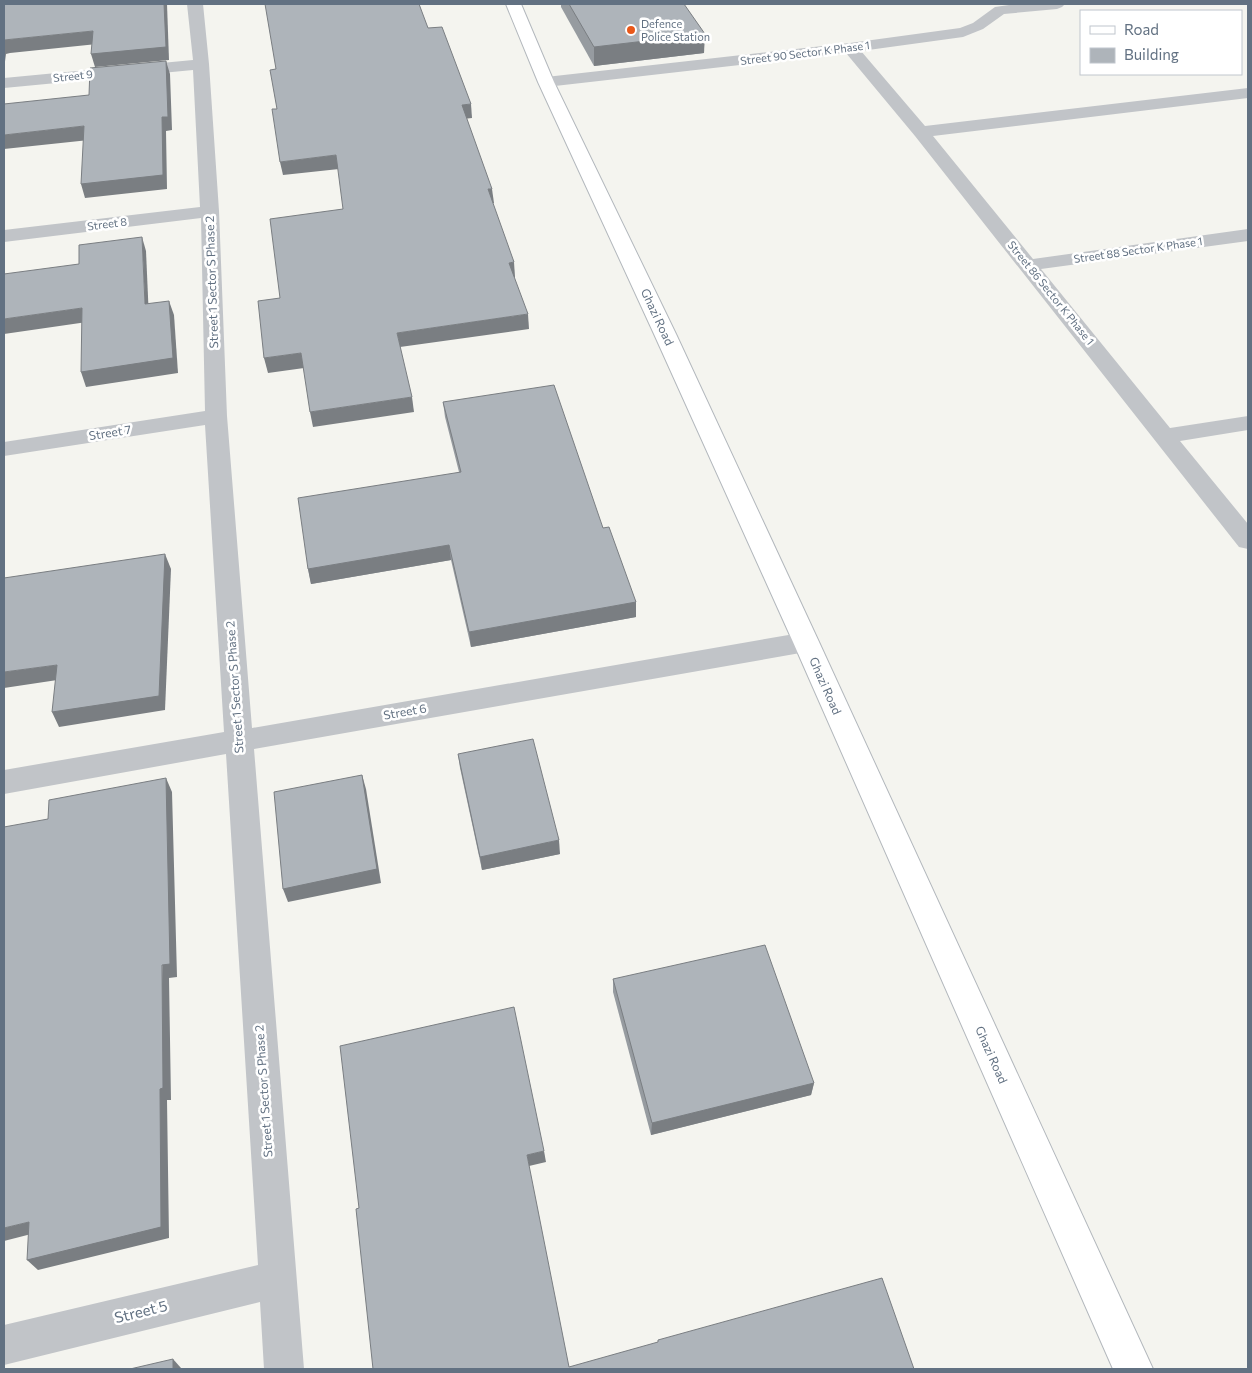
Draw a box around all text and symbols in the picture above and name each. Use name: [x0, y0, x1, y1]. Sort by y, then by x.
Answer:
legend: [1080, 10, 1242, 75]
place label: Defence Police Station: [641, 17, 710, 43]
text: Road: [1124, 20, 1159, 38]
marker: Defence Police Station: [625, 24, 637, 36]
street label: Street 90 Sector K Phase 1: [739, 38, 870, 67]
text: Building: [1124, 45, 1179, 63]
street label: Street 9: [52, 67, 94, 84]
street label: Street 8: [86, 215, 128, 232]
street label: Street 1 Sector S Phase 2: [202, 215, 220, 349]
street label: Street 88 Sector K Phase 1: [1073, 234, 1203, 265]
street label: Street 86 Sector K Phase 1: [1005, 238, 1097, 347]
street label: Ghazi Road: [639, 286, 677, 347]
street label: Street 7: [88, 422, 132, 442]
street label: Street 1 Sector S Phase 2: [222, 620, 246, 754]
street label: Ghazi Road: [807, 655, 845, 717]
street label: Street 6: [382, 700, 427, 722]
street label: Street 1 Sector S Phase 2: [251, 1024, 275, 1158]
street label: Ghazi Road: [973, 1024, 1011, 1086]
street label: Street 5: [112, 1296, 169, 1326]

